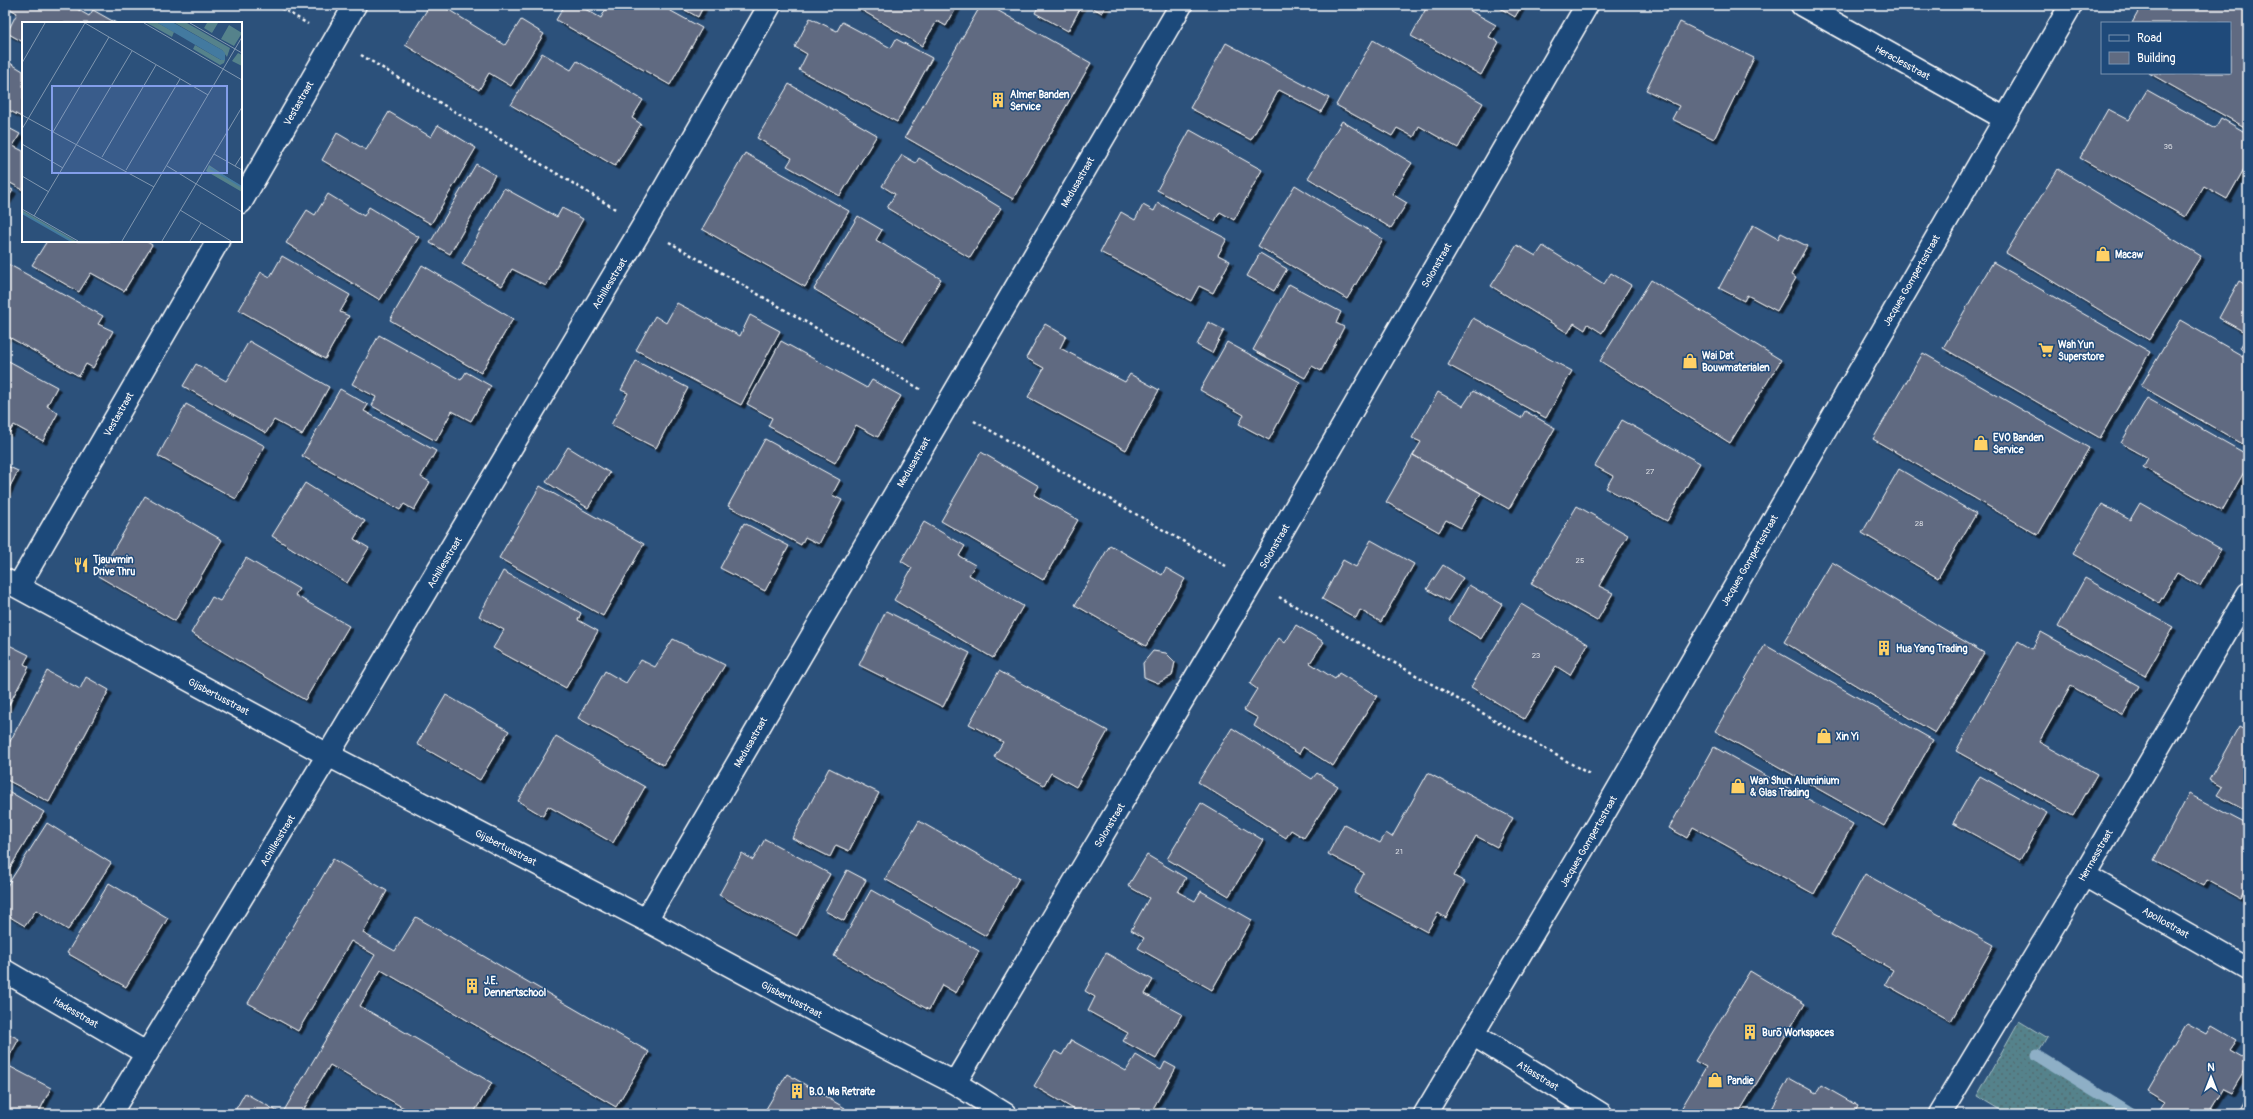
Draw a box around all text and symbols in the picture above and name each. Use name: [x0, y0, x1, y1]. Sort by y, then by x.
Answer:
inset map: [22, 22, 242, 242]
legend: [2101, 22, 2231, 74]
text: Road: [2137, 31, 2162, 46]
street label: Heraclesstraat: [1873, 43, 1933, 83]
text: Building: [2137, 51, 2176, 66]
street label: Vestastraat: [281, 78, 317, 128]
place label: Almer Banden Service: [1010, 89, 1070, 113]
building icon: Almer Banden Service: [989, 91, 1007, 109]
house number: 36: [2163, 142, 2173, 151]
street label: Medusastraat: [1059, 154, 1098, 210]
street label: Jacques Gompertsstraat: [1881, 232, 1943, 328]
street label: Solonstraat: [1419, 240, 1455, 290]
shop icon: Macaw: [2094, 245, 2112, 263]
place label: Macaw: [2115, 249, 2144, 261]
street label: Achillesstraat: [590, 255, 630, 311]
place label: Wah Yun Superstore: [2058, 339, 2105, 363]
supermarket icon: Wah Yun Superstore: [2037, 341, 2055, 359]
place label: Wai Dat Bouwmaterialen: [1702, 350, 1770, 374]
shop icon: Wai Dat Bouwmaterialen: [1681, 352, 1699, 370]
street label: Vestastraat: [101, 389, 137, 439]
place label: EVO Banden Service: [1993, 432, 2044, 456]
street label: Medusastraat: [895, 434, 934, 490]
shop icon: EVO Banden Service: [1972, 434, 1990, 452]
house number: 27: [1646, 467, 1655, 476]
street label: Jacques Gompertsstraat: [1719, 512, 1781, 608]
house number: 28: [1915, 519, 1923, 528]
street label: Solonstraat: [1257, 521, 1293, 571]
street label: Achillesstraat: [425, 534, 465, 590]
place label: Tjauwmin Drive Thru: [92, 554, 135, 578]
restaurant icon: Tjauwmin Drive Thru: [72, 556, 90, 574]
house number: 25: [1576, 556, 1584, 565]
building icon: Hua Yang Trading: [1875, 639, 1893, 657]
place label: Hua Yang Trading: [1896, 643, 1968, 655]
house number: 23: [1532, 651, 1541, 660]
street label: Gijsbertusstraat: [186, 676, 252, 718]
street label: Medusastraat: [732, 714, 771, 770]
shop icon: Xin Yi: [1815, 727, 1833, 745]
place label: Xin Yi: [1836, 731, 1859, 743]
place label: Wan Shun Aluminium & Glas Trading: [1750, 775, 1839, 799]
shop icon: Wan Shun Aluminium & Glas Trading: [1729, 777, 1747, 795]
street label: Jacques Gompertsstraat: [1558, 793, 1620, 889]
street label: Solonstraat: [1092, 800, 1128, 850]
street label: Achillesstraat: [258, 812, 298, 868]
street label: Gijsbertusstraat: [473, 827, 539, 869]
street label: Hermesstraat: [2076, 827, 2116, 884]
house number: 21: [1395, 847, 1403, 856]
street label: Apollostraat: [2140, 905, 2192, 941]
place label: J.E. Dennertschool: [484, 975, 546, 999]
building icon: J.E. Dennertschool: [463, 977, 481, 995]
street label: Gijsbertusstraat: [759, 979, 825, 1021]
street label: Hadesstraat: [51, 995, 101, 1031]
building icon: Burō Workspaces: [1741, 1023, 1759, 1041]
place label: Burō Workspaces: [1762, 1027, 1834, 1039]
north arrow: [2191, 1057, 2231, 1097]
street label: Atlasstraat: [1514, 1058, 1561, 1094]
text: N: [2207, 1061, 2215, 1074]
shop icon: Pandie: [1706, 1071, 1724, 1089]
place label: Pandie: [1727, 1075, 1755, 1087]
building icon: B.O. Ma Retraite: [788, 1082, 806, 1100]
place label: B.O. Ma Retraite: [809, 1086, 876, 1098]

